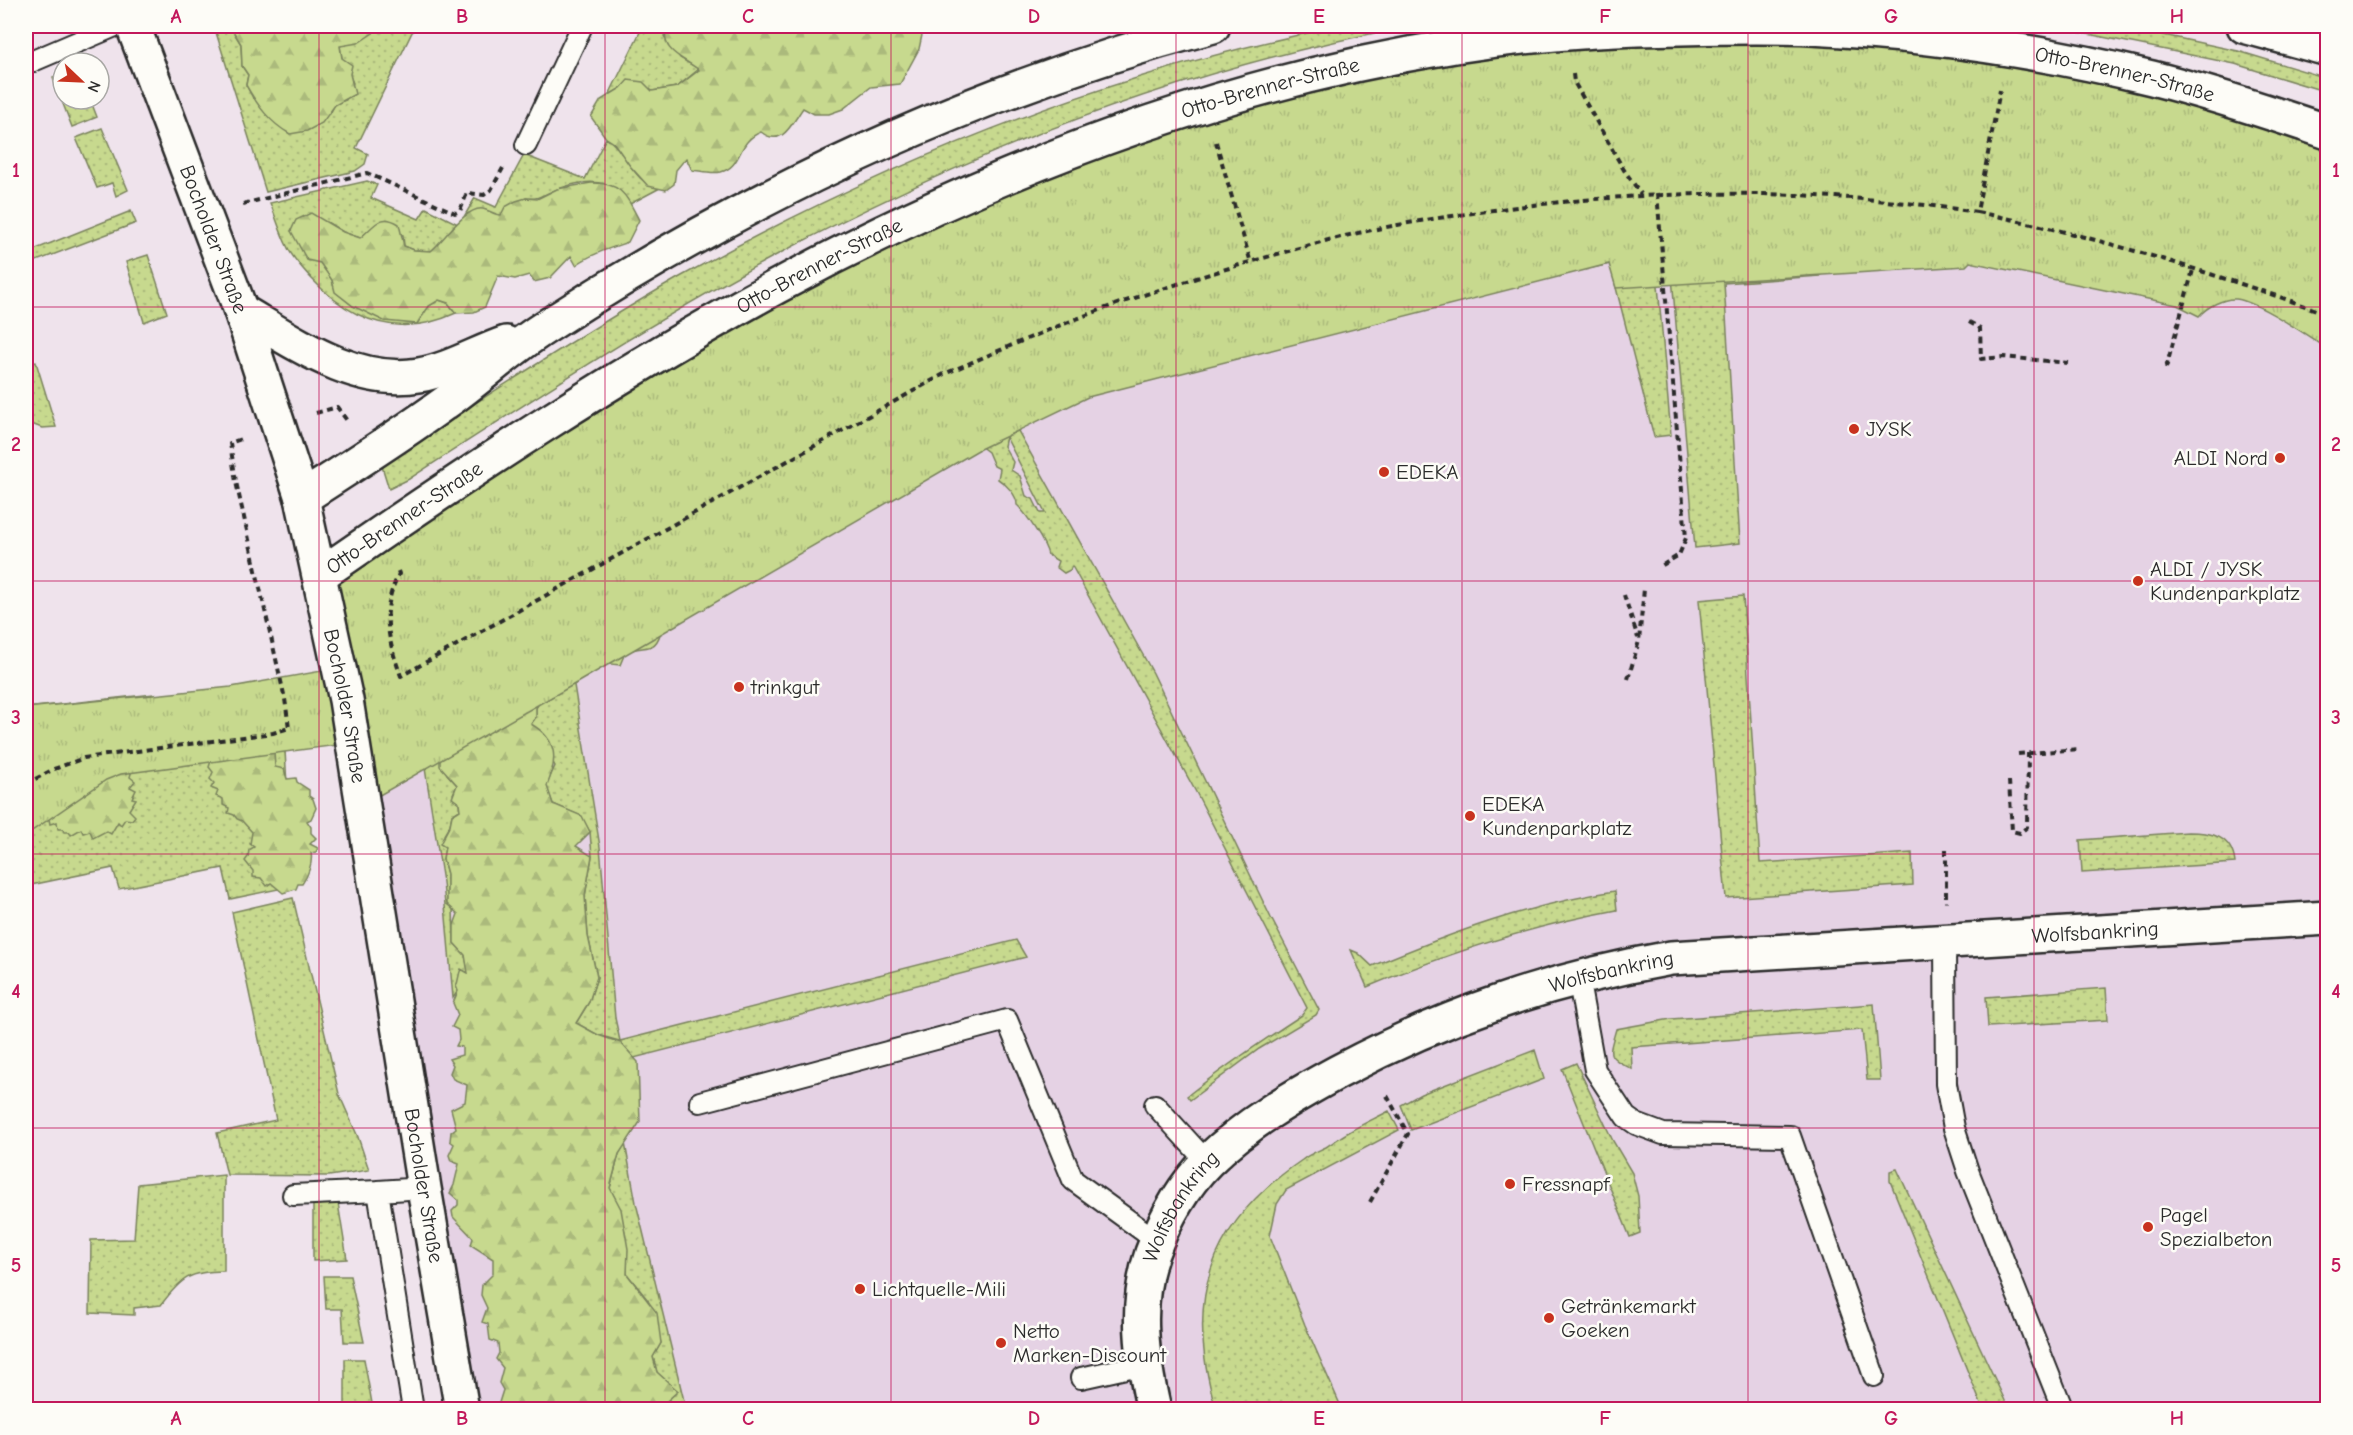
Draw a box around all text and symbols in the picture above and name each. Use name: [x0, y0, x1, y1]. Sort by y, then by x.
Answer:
text: A: [170, 5, 182, 28]
text: B: [456, 5, 468, 28]
text: C: [742, 5, 754, 28]
text: D: [1028, 5, 1040, 28]
text: E: [1313, 5, 1325, 28]
text: F: [1599, 5, 1611, 28]
text: G: [1884, 5, 1898, 28]
text: H: [2170, 5, 2184, 28]
street label: Otto-Brenner-Straße: [2033, 42, 2217, 107]
north arrow: [51, 51, 111, 111]
street label: Otto-Brenner-Straße: [1178, 52, 1362, 123]
text: N: [84, 78, 104, 95]
text: 1: [12, 159, 20, 182]
text: 1: [2332, 159, 2340, 182]
street label: Bocholder Straße: [175, 162, 253, 317]
street label: Otto-Brenner-Straße: [732, 213, 906, 319]
place label: JYSK: [1866, 417, 1912, 441]
marker: JYSK: [1847, 422, 1861, 436]
text: 2: [11, 433, 21, 456]
text: 2: [2331, 433, 2341, 456]
place label: ALDI Nord: [2174, 446, 2268, 470]
marker: ALDI Nord: [2273, 451, 2287, 465]
street label: Otto-Brenner-Straße: [321, 456, 487, 579]
place label: EDEKA: [1396, 460, 1459, 484]
marker: EDEKA: [1377, 465, 1391, 479]
place label: ALDI / JYSK Kundenparkplatz: [2150, 557, 2300, 605]
marker: ALDI / JYSK Kundenparkplatz: [2131, 574, 2145, 588]
street label: Bocholder Straße: [319, 627, 371, 785]
place label: trinkgut: [750, 675, 820, 699]
marker: trinkgut: [732, 680, 746, 694]
text: 3: [11, 706, 21, 729]
text: 3: [2331, 706, 2341, 729]
place label: EDEKA Kundenparkplatz: [1482, 792, 1632, 840]
marker: EDEKA Kundenparkplatz: [1463, 809, 1477, 823]
street label: Wolfsbankring: [2031, 916, 2159, 948]
street label: Wolfsbankring: [1546, 946, 1676, 998]
text: 4: [11, 980, 21, 1003]
text: 4: [2331, 980, 2341, 1003]
street label: Bocholder Straße: [399, 1107, 449, 1265]
street label: Wolfsbankring: [1138, 1145, 1224, 1265]
place label: Fressnapf: [1522, 1172, 1611, 1196]
marker: Fressnapf: [1503, 1177, 1517, 1191]
place label: Pagel Spezialbeton: [2160, 1203, 2272, 1251]
marker: Pagel Spezialbeton: [2141, 1220, 2155, 1234]
text: 5: [11, 1254, 21, 1277]
text: 5: [2331, 1254, 2341, 1277]
place label: Lichtquelle-Mili: [872, 1277, 1006, 1301]
marker: Lichtquelle-Mili: [853, 1282, 867, 1296]
place label: Getränkemarkt Goeken: [1561, 1294, 1697, 1342]
marker: Getränkemarkt Goeken: [1542, 1311, 1556, 1325]
place label: Netto Marken-Discount: [1013, 1319, 1167, 1367]
marker: Netto Marken-Discount: [994, 1336, 1008, 1350]
text: A: [170, 1407, 182, 1430]
text: B: [456, 1407, 468, 1430]
text: C: [742, 1407, 754, 1430]
text: D: [1028, 1407, 1040, 1430]
text: E: [1313, 1407, 1325, 1430]
text: F: [1599, 1407, 1611, 1430]
text: G: [1884, 1407, 1898, 1430]
text: H: [2170, 1407, 2184, 1430]

